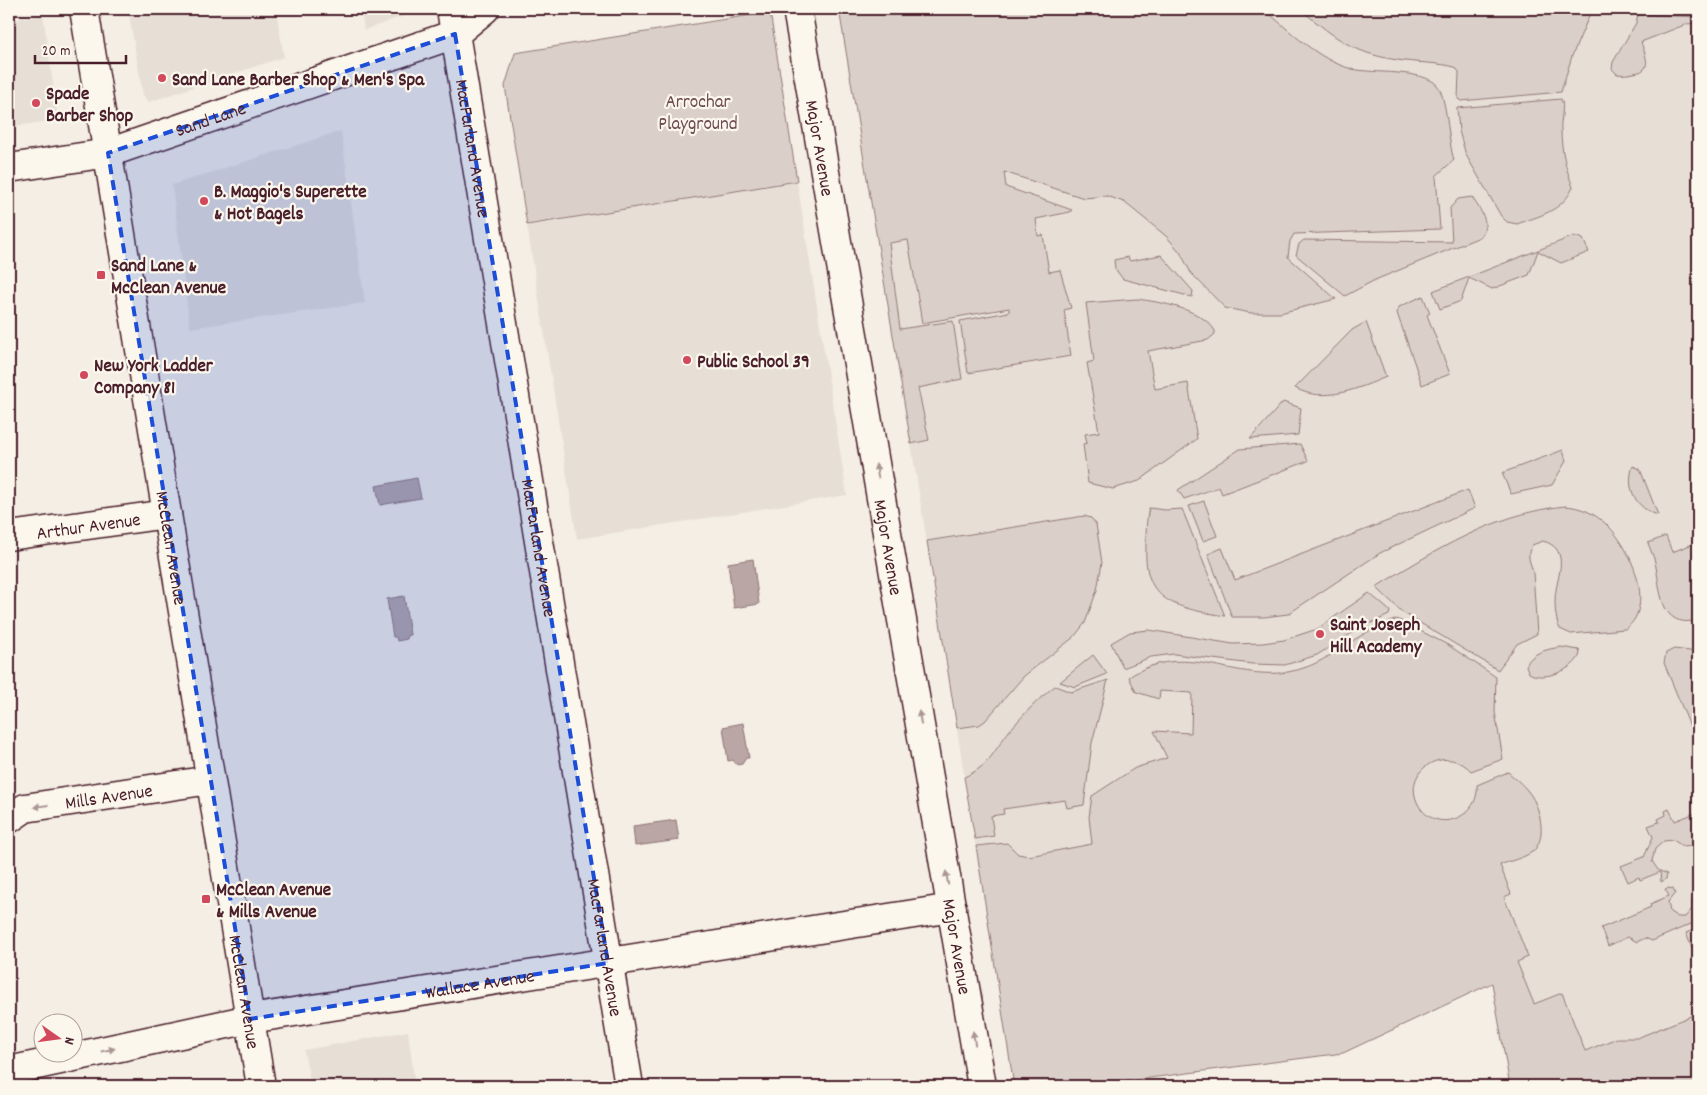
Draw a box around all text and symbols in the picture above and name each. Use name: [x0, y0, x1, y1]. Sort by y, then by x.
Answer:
scale bar: [35, 32, 126, 64]
text: 20 m: [42, 41, 70, 63]
place label: Sand Lane Barber Shop & Men's Spa: [172, 68, 425, 95]
marker: Sand Lane Barber Shop & Men's Spa: [156, 72, 168, 84]
street label: MacFarland Avenue: [446, 78, 495, 220]
place label: Spade Barber Shop: [46, 82, 133, 131]
park label: Arrochar Playground: [658, 90, 738, 139]
marker: Spade Barber Shop: [30, 97, 42, 109]
street label: Sand Lane: [172, 97, 250, 146]
street label: Major Avenue: [796, 98, 839, 199]
place label: B. Maggio's Superette & Hot Bagels: [214, 180, 367, 229]
marker: B. Maggio's Superette & Hot Bagels: [198, 195, 210, 207]
place label: Sand Lane & McClean Avenue: [111, 254, 226, 303]
marker: Sand Lane & McClean Avenue: [95, 269, 107, 281]
place label: Public School 39: [697, 350, 810, 377]
place label: New York Ladder Company 81: [94, 354, 214, 403]
marker: Public School 39: [681, 354, 693, 366]
marker: New York Ladder Company 81: [78, 369, 90, 381]
one-way arrow: [873, 463, 881, 479]
street label: MacFarland Avenue: [512, 477, 561, 619]
street label: McClean Avenue: [146, 489, 192, 607]
street label: Major Avenue: [864, 498, 907, 598]
street label: Arthur Avenue: [35, 508, 142, 549]
place label: Saint Joseph Hill Academy: [1330, 613, 1423, 662]
marker: Saint Joseph Hill Academy: [1314, 628, 1326, 640]
one-way arrow: [915, 709, 923, 725]
street label: Mills Avenue: [64, 779, 155, 819]
one-way arrow: [33, 802, 49, 810]
one-way arrow: [942, 870, 950, 886]
street label: MacFarland Avenue: [578, 877, 627, 1019]
place label: McClean Avenue & Mills Avenue: [216, 878, 331, 927]
marker: McClean Avenue & Mills Avenue: [200, 893, 212, 905]
street label: Major Avenue: [933, 897, 976, 997]
street label: McClean Avenue: [219, 933, 265, 1051]
street label: Wallace Avenue: [424, 964, 537, 1008]
north arrow: [32, 1012, 82, 1062]
one-way arrow: [969, 1030, 977, 1046]
text: N: [58, 1035, 79, 1047]
one-way arrow: [100, 1046, 115, 1054]

